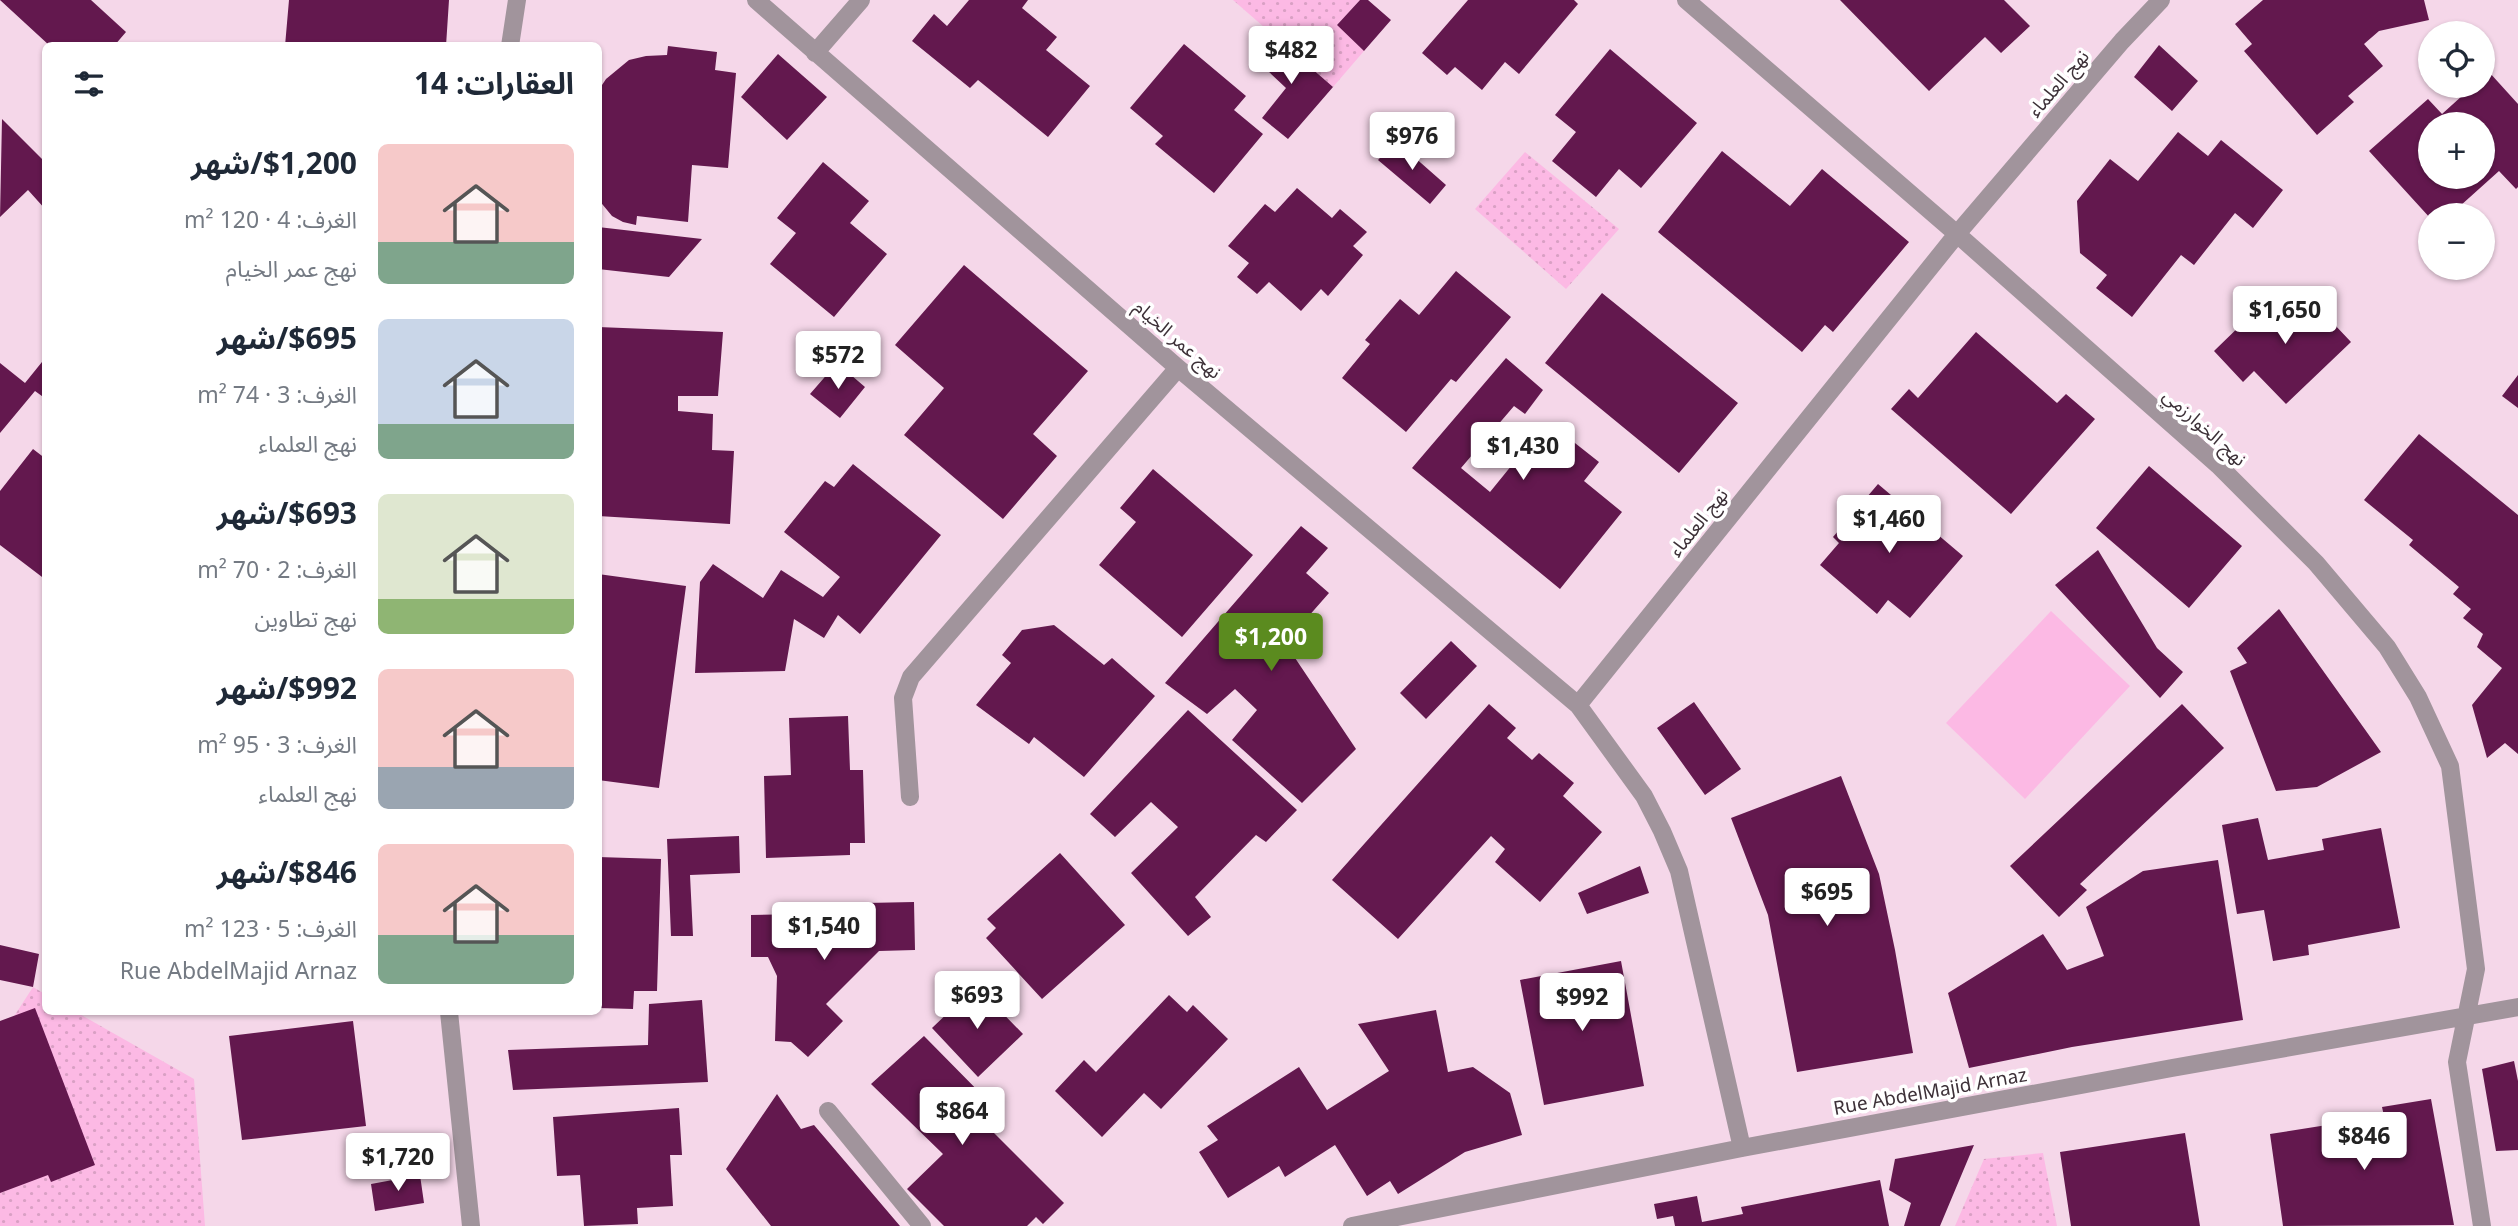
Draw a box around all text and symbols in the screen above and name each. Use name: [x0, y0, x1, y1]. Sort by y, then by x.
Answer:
map controls: [2418, 21, 2495, 280]
button: locate: [2418, 21, 2495, 98]
pin: $482: [1250, 27, 1332, 86]
text: $482: [1265, 33, 1317, 65]
street label: نهج العلماء: [2021, 44, 2096, 124]
text: العقارات: 14: [414, 62, 574, 103]
icon: filters: [70, 65, 108, 103]
button: +: [2418, 112, 2495, 189]
pin: $976: [1371, 113, 1453, 172]
text: $976: [1386, 119, 1438, 151]
text: $1,200/شهر: [191, 142, 357, 183]
icon: home: [434, 172, 518, 256]
text: الغرف: 4 · 120 m²: [184, 203, 357, 235]
button: −: [2418, 203, 2495, 280]
text: نهج عمر الخيام: [226, 252, 357, 284]
pin: $1,650: [2228, 286, 2342, 346]
text: $1,650: [2249, 293, 2321, 325]
street label: نهج عمر الخيام: [1127, 294, 1227, 386]
text: $695/شهر: [217, 317, 357, 358]
pin: $572: [797, 332, 879, 391]
text: $572: [812, 338, 864, 370]
icon: home: [434, 347, 518, 431]
text: الغرف: 3 · 74 m²: [197, 378, 357, 410]
street label: نهج الخوارزمي: [2156, 382, 2252, 473]
pin: $1,430: [1466, 422, 1580, 482]
text: نهج العلماء: [258, 427, 357, 459]
text: $1,430: [1487, 429, 1559, 461]
street label: نهج العلماء: [1662, 482, 1735, 563]
text: $693/شهر: [217, 492, 357, 533]
pin: $1,460: [1832, 496, 1946, 555]
text: $1,460: [1853, 502, 1925, 534]
icon: home: [434, 522, 518, 606]
text: الغرف: 2 · 70 m²: [197, 553, 357, 585]
text: نهج تطاوين: [254, 602, 357, 634]
pin: $1,200: [1214, 614, 1328, 673]
text: $1,200: [1235, 620, 1307, 652]
text: $992/شهر: [217, 667, 357, 708]
icon: home: [434, 697, 518, 781]
text: الغرف: 3 · 95 m²: [197, 728, 357, 760]
text: نهج العلماء: [258, 777, 357, 809]
text: $846/شهر: [217, 851, 357, 892]
pin: $695: [1786, 869, 1868, 928]
icon: home: [434, 872, 518, 956]
text: $695: [1801, 875, 1853, 907]
pin: $1,540: [767, 902, 881, 962]
text: $1,540: [788, 909, 860, 941]
text: الغرف: 5 · 123 m²: [184, 912, 357, 944]
text: Rue AbdelMajid Arnaz: [120, 954, 357, 986]
pin: $693: [936, 972, 1018, 1031]
pin: $992: [1541, 974, 1623, 1033]
text: $693: [951, 978, 1003, 1010]
text: $992: [1556, 980, 1608, 1012]
street label: Rue AbdelMajid Arnaz: [1831, 1061, 2029, 1121]
pin: $864: [921, 1088, 1003, 1147]
text: $864: [936, 1094, 988, 1126]
pin: $846: [2323, 1112, 2405, 1172]
text: $846: [2338, 1119, 2390, 1151]
pin: $1,720: [341, 1134, 455, 1193]
text: $1,720: [362, 1140, 434, 1172]

